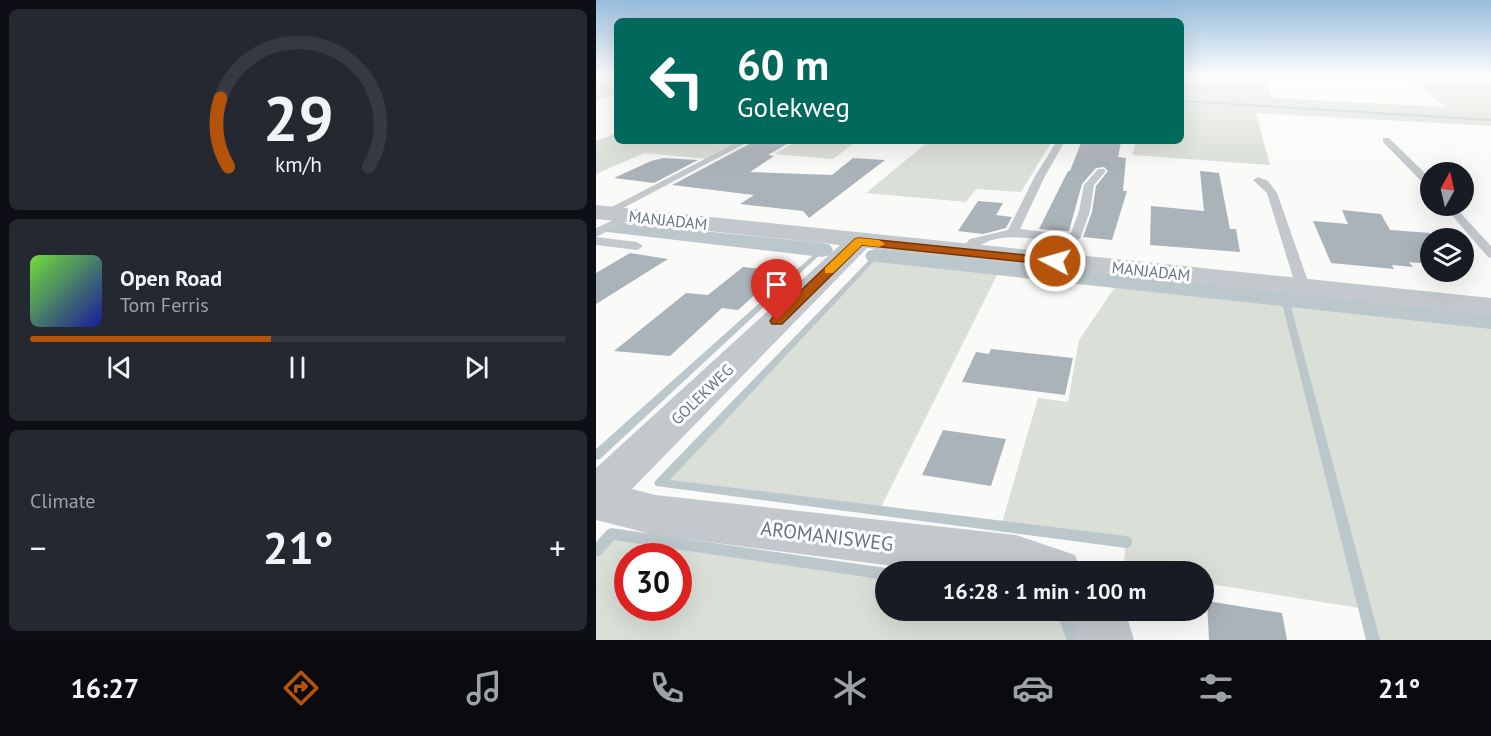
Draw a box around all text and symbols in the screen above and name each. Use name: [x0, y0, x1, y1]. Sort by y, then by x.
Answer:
text: 60 m: [737, 37, 829, 92]
icon: left: [638, 42, 716, 120]
text: 29: [263, 77, 333, 158]
text: Golekweg: [737, 90, 850, 124]
text: km/h: [274, 150, 321, 178]
north arrow: [1420, 162, 1474, 216]
map controls: [1420, 162, 1474, 282]
street label: MANJADAM: [628, 206, 708, 234]
button: layers: [1420, 228, 1474, 282]
position arrow: [1023, 229, 1087, 293]
street label: MANJADAM: [1111, 257, 1191, 285]
pin: [751, 259, 802, 321]
text: Open Road: [120, 264, 222, 292]
icon: arrive: [760, 268, 793, 301]
text: Tom Ferris: [120, 292, 209, 318]
icon: previous: [103, 351, 136, 384]
icon: pause: [281, 351, 314, 384]
icon: next: [460, 351, 493, 384]
street label: GOLEKWEG: [667, 359, 737, 429]
text: Climate: [30, 488, 96, 514]
street label: AROMANISWEG: [759, 515, 895, 557]
text: 21°: [263, 518, 333, 576]
text: −: [30, 526, 47, 569]
text: +: [549, 526, 566, 569]
speed limit sign: 30: [614, 543, 692, 621]
text: 16:28 · 1 min · 100 m: [943, 577, 1146, 605]
icon: directions: [280, 667, 322, 709]
icon: music: [463, 667, 505, 709]
icon: phone: [646, 667, 688, 709]
icon: climate: [829, 667, 871, 709]
icon: car: [1012, 667, 1054, 709]
icon: filters: [1195, 667, 1237, 709]
text: 16:27: [71, 671, 139, 705]
text: 21°: [1378, 671, 1420, 705]

